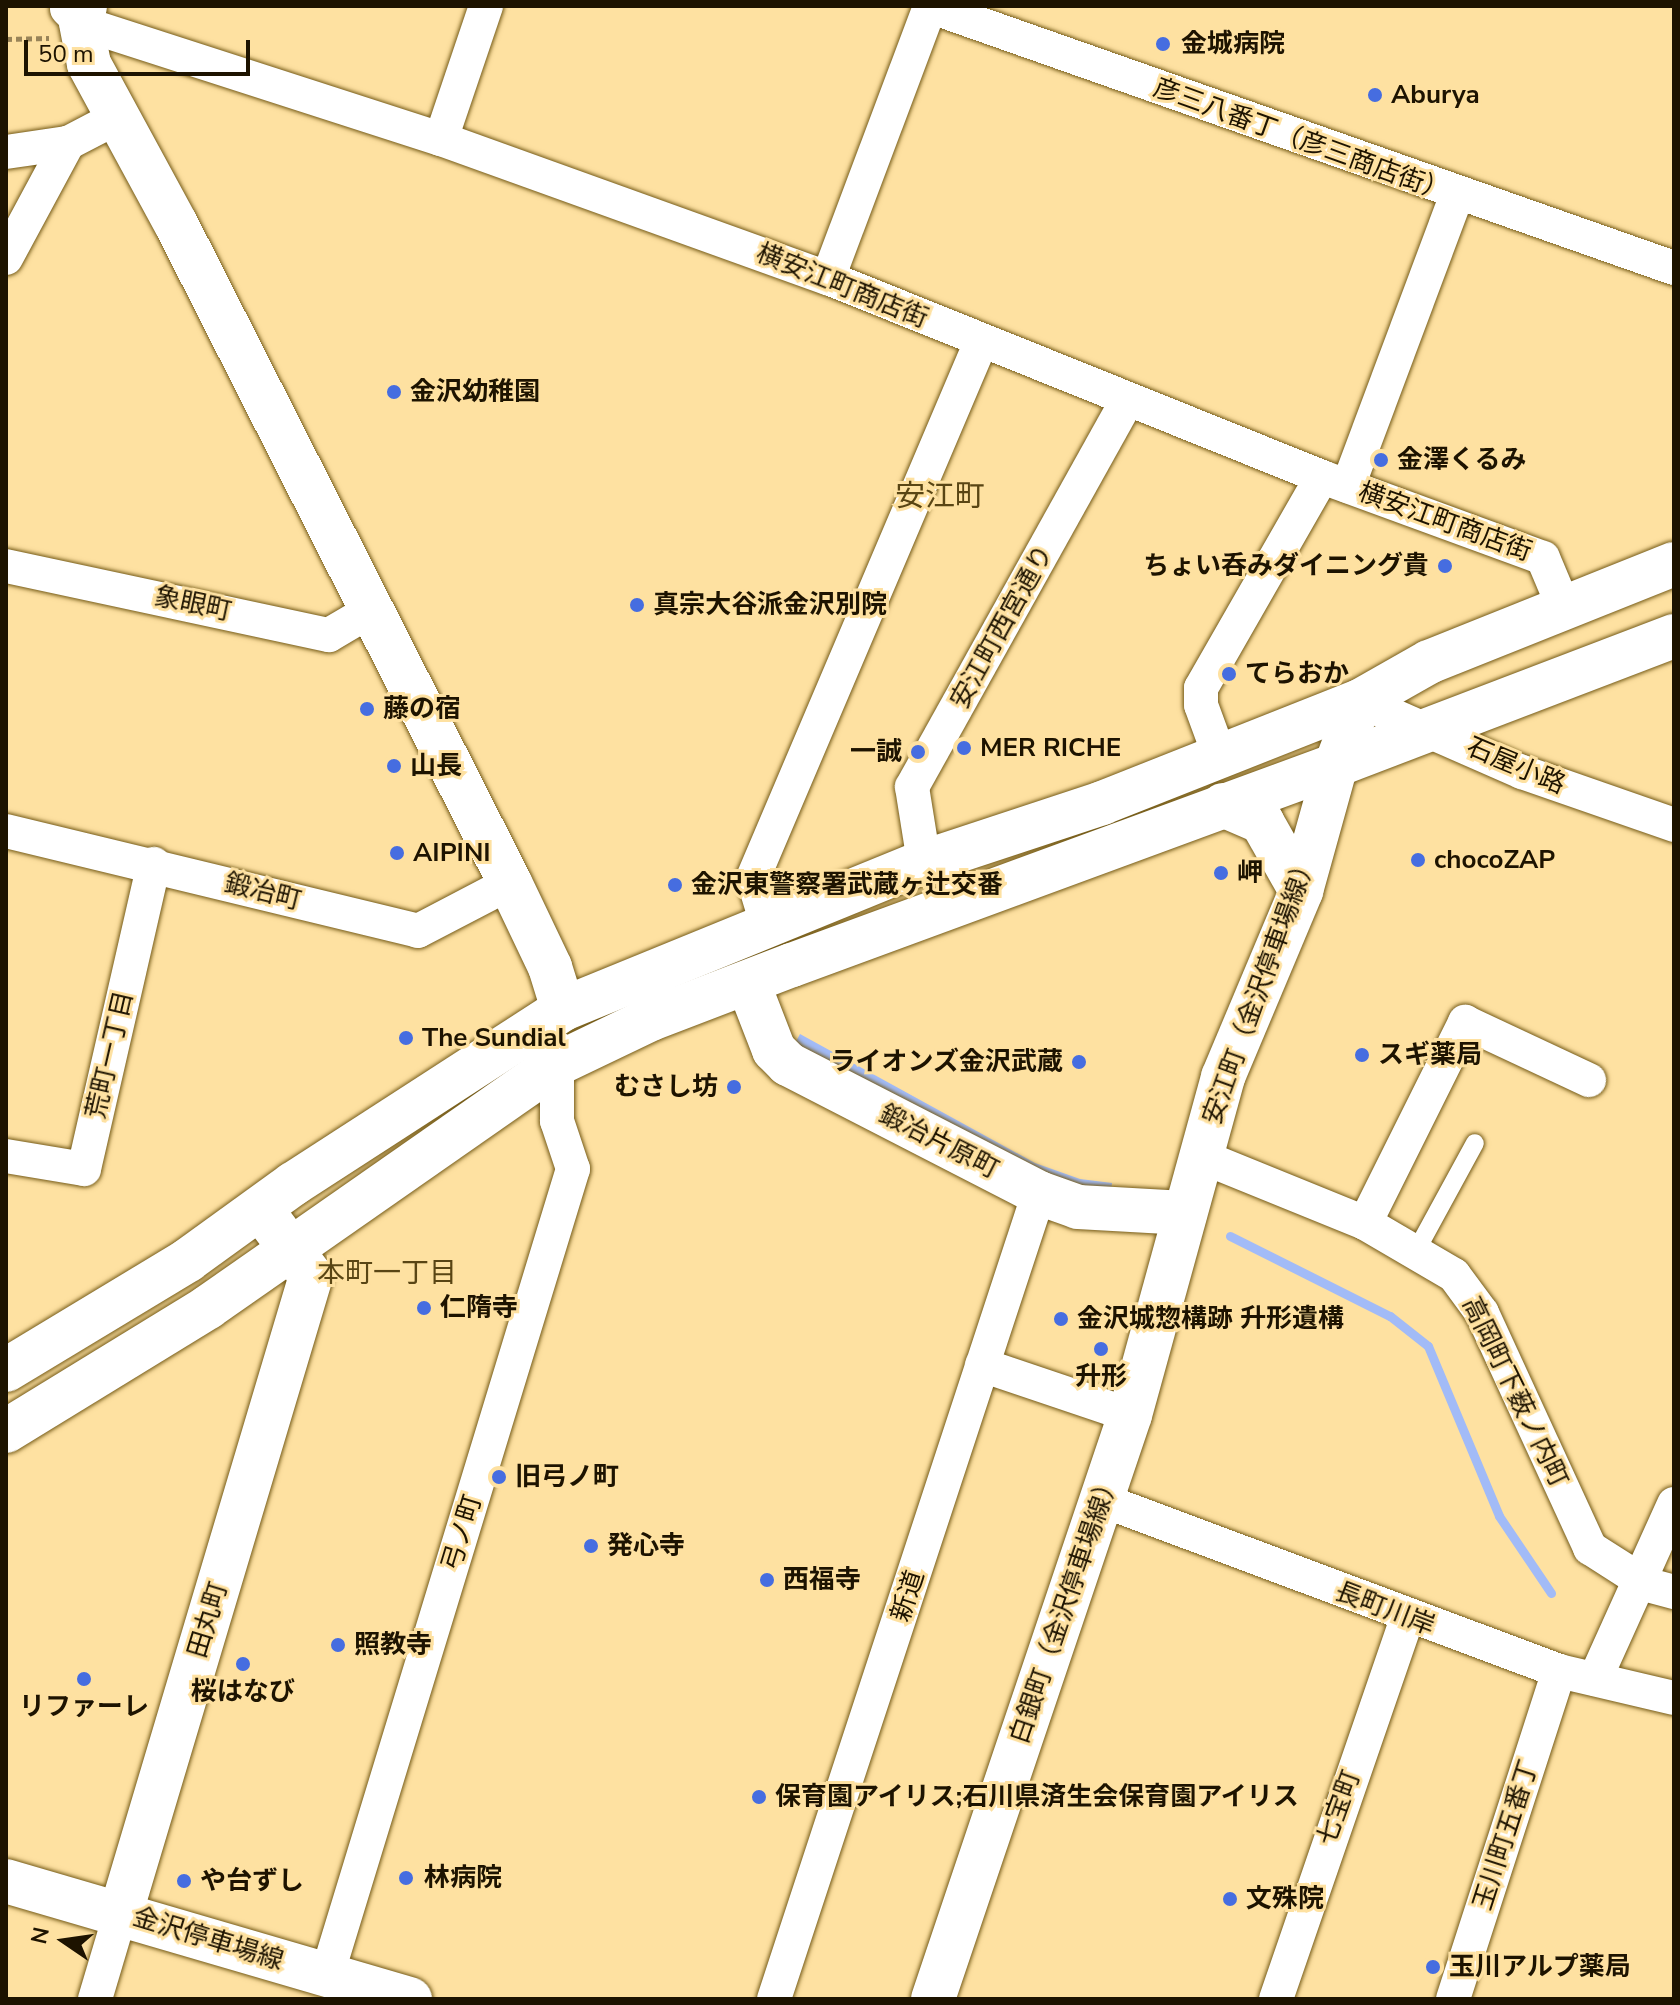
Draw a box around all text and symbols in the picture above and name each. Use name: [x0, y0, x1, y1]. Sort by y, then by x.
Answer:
scale bar: [28, 24, 254, 74]
place label: 金城病院: [1181, 28, 1285, 60]
marker: 金城病院: [1152, 33, 1174, 55]
text: 50 m: [38, 38, 94, 70]
street label: 彦三八番丁（彦三商店街）: [1149, 72, 1453, 208]
place label: Aburya: [1391, 79, 1480, 111]
marker: Aburya: [1366, 86, 1384, 104]
street label: 横安江町商店街: [752, 237, 932, 335]
place label: 金沢幼稚園: [410, 376, 540, 408]
marker: 金沢幼稚園: [385, 383, 403, 401]
place label: 金澤くるみ: [1397, 444, 1527, 476]
marker: 金澤くるみ: [1372, 451, 1390, 469]
street label: 横安江町商店街: [1354, 476, 1536, 568]
district label: 安江町: [895, 479, 985, 515]
street label: 安江町西宮通り: [944, 540, 1060, 714]
place label: ちょい呑みダイニング貴: [1143, 550, 1429, 582]
marker: ちょい呑みダイニング貴: [1436, 557, 1454, 575]
street label: 象眼町: [152, 581, 234, 627]
place label: 真宗大谷派金沢別院: [653, 589, 887, 621]
marker: 真宗大谷派金沢別院: [628, 596, 646, 614]
place label: てらおか: [1245, 658, 1349, 690]
marker: てらおか: [1220, 665, 1238, 683]
place label: 藤の宿: [383, 693, 461, 725]
marker: 藤の宿: [358, 700, 376, 718]
street label: 石屋小路: [1462, 731, 1570, 801]
place label: MER RICHE: [980, 732, 1121, 764]
place label: 一誠: [850, 736, 902, 768]
marker: MER RICHE: [955, 739, 973, 757]
marker: 一誠: [909, 743, 927, 761]
place label: 山長: [410, 750, 462, 782]
marker: 山長: [385, 757, 403, 775]
place label: AIPINI: [413, 837, 491, 869]
marker: AIPINI: [388, 844, 406, 862]
place label: chocoZAP: [1434, 844, 1555, 876]
street label: 安江町（金沢停車場線）: [1196, 849, 1324, 1129]
marker: chocoZAP: [1409, 851, 1427, 869]
place label: 岬: [1237, 857, 1263, 889]
marker: 岬: [1212, 864, 1230, 882]
street label: 鍛冶町: [221, 867, 305, 917]
place label: 金沢東警察署武蔵ヶ辻交番: [691, 869, 1003, 901]
marker: 金沢東警察署武蔵ヶ辻交番: [666, 876, 684, 894]
street label: 荒町一丁目: [80, 988, 140, 1122]
place label: The Sundial: [422, 1022, 566, 1054]
marker: The Sundial: [397, 1029, 415, 1047]
place label: スギ薬局: [1378, 1039, 1482, 1071]
place label: ライオンズ金沢武蔵: [829, 1046, 1063, 1078]
marker: スギ薬局: [1353, 1046, 1371, 1064]
marker: ライオンズ金沢武蔵: [1070, 1053, 1088, 1071]
place label: むさし坊: [614, 1071, 718, 1103]
marker: むさし坊: [725, 1078, 743, 1096]
street label: 鍛冶片原町: [874, 1099, 1004, 1185]
district label: 本町一丁目: [317, 1256, 457, 1290]
place label: 仁隋寺: [440, 1292, 518, 1324]
street label: 高岡町下薮ノ内町: [1455, 1292, 1575, 1492]
marker: 仁隋寺: [415, 1299, 433, 1317]
place label: 金沢城惣構跡 升形遺構: [1077, 1303, 1344, 1335]
marker: 金沢城惣構跡 升形遺構: [1052, 1310, 1070, 1328]
marker: 升形: [1092, 1340, 1110, 1358]
place label: 升形: [1075, 1361, 1127, 1393]
place label: 旧弓ノ町: [515, 1461, 619, 1493]
marker: 旧弓ノ町: [490, 1468, 508, 1486]
street label: 白銀町（金沢停車場線）: [1004, 1468, 1126, 1748]
street label: 弓ノ町: [436, 1491, 488, 1575]
place label: 発心寺: [607, 1530, 685, 1562]
marker: 発心寺: [582, 1537, 600, 1555]
place label: 西福寺: [783, 1564, 861, 1596]
street label: 新道: [885, 1566, 931, 1626]
marker: 西福寺: [758, 1571, 776, 1589]
street label: 長町川岸: [1331, 1576, 1439, 1642]
street label: 田丸町: [182, 1578, 234, 1662]
place label: 照教寺: [354, 1629, 432, 1661]
marker: 照教寺: [329, 1636, 347, 1654]
marker: 桜はなび: [234, 1655, 252, 1673]
marker: リファーレ: [75, 1670, 93, 1688]
place label: 桜はなび: [191, 1676, 295, 1708]
place label: リファーレ: [19, 1691, 149, 1723]
street label: 玉川町五番丁: [1467, 1756, 1545, 1914]
street label: 七宝町: [1311, 1766, 1367, 1850]
place label: 保育園アイリス;石川県済生会保育園アイリス: [775, 1781, 1301, 1813]
marker: 保育園アイリス;石川県済生会保育園アイリス: [750, 1788, 768, 1806]
place label: 林病院: [424, 1862, 502, 1894]
place label: や台ずし: [200, 1865, 304, 1897]
marker: 林病院: [395, 1867, 417, 1889]
marker: や台ずし: [175, 1872, 193, 1890]
place label: 文殊院: [1246, 1883, 1324, 1915]
marker: 文殊院: [1221, 1890, 1239, 1908]
north arrow: [24, 1901, 104, 1981]
street label: 金沢停車場線: [129, 1901, 287, 1977]
text: N: [24, 1924, 57, 1947]
place label: 玉川アルプ薬局: [1449, 1951, 1631, 1983]
marker: 玉川アルプ薬局: [1424, 1958, 1442, 1976]

